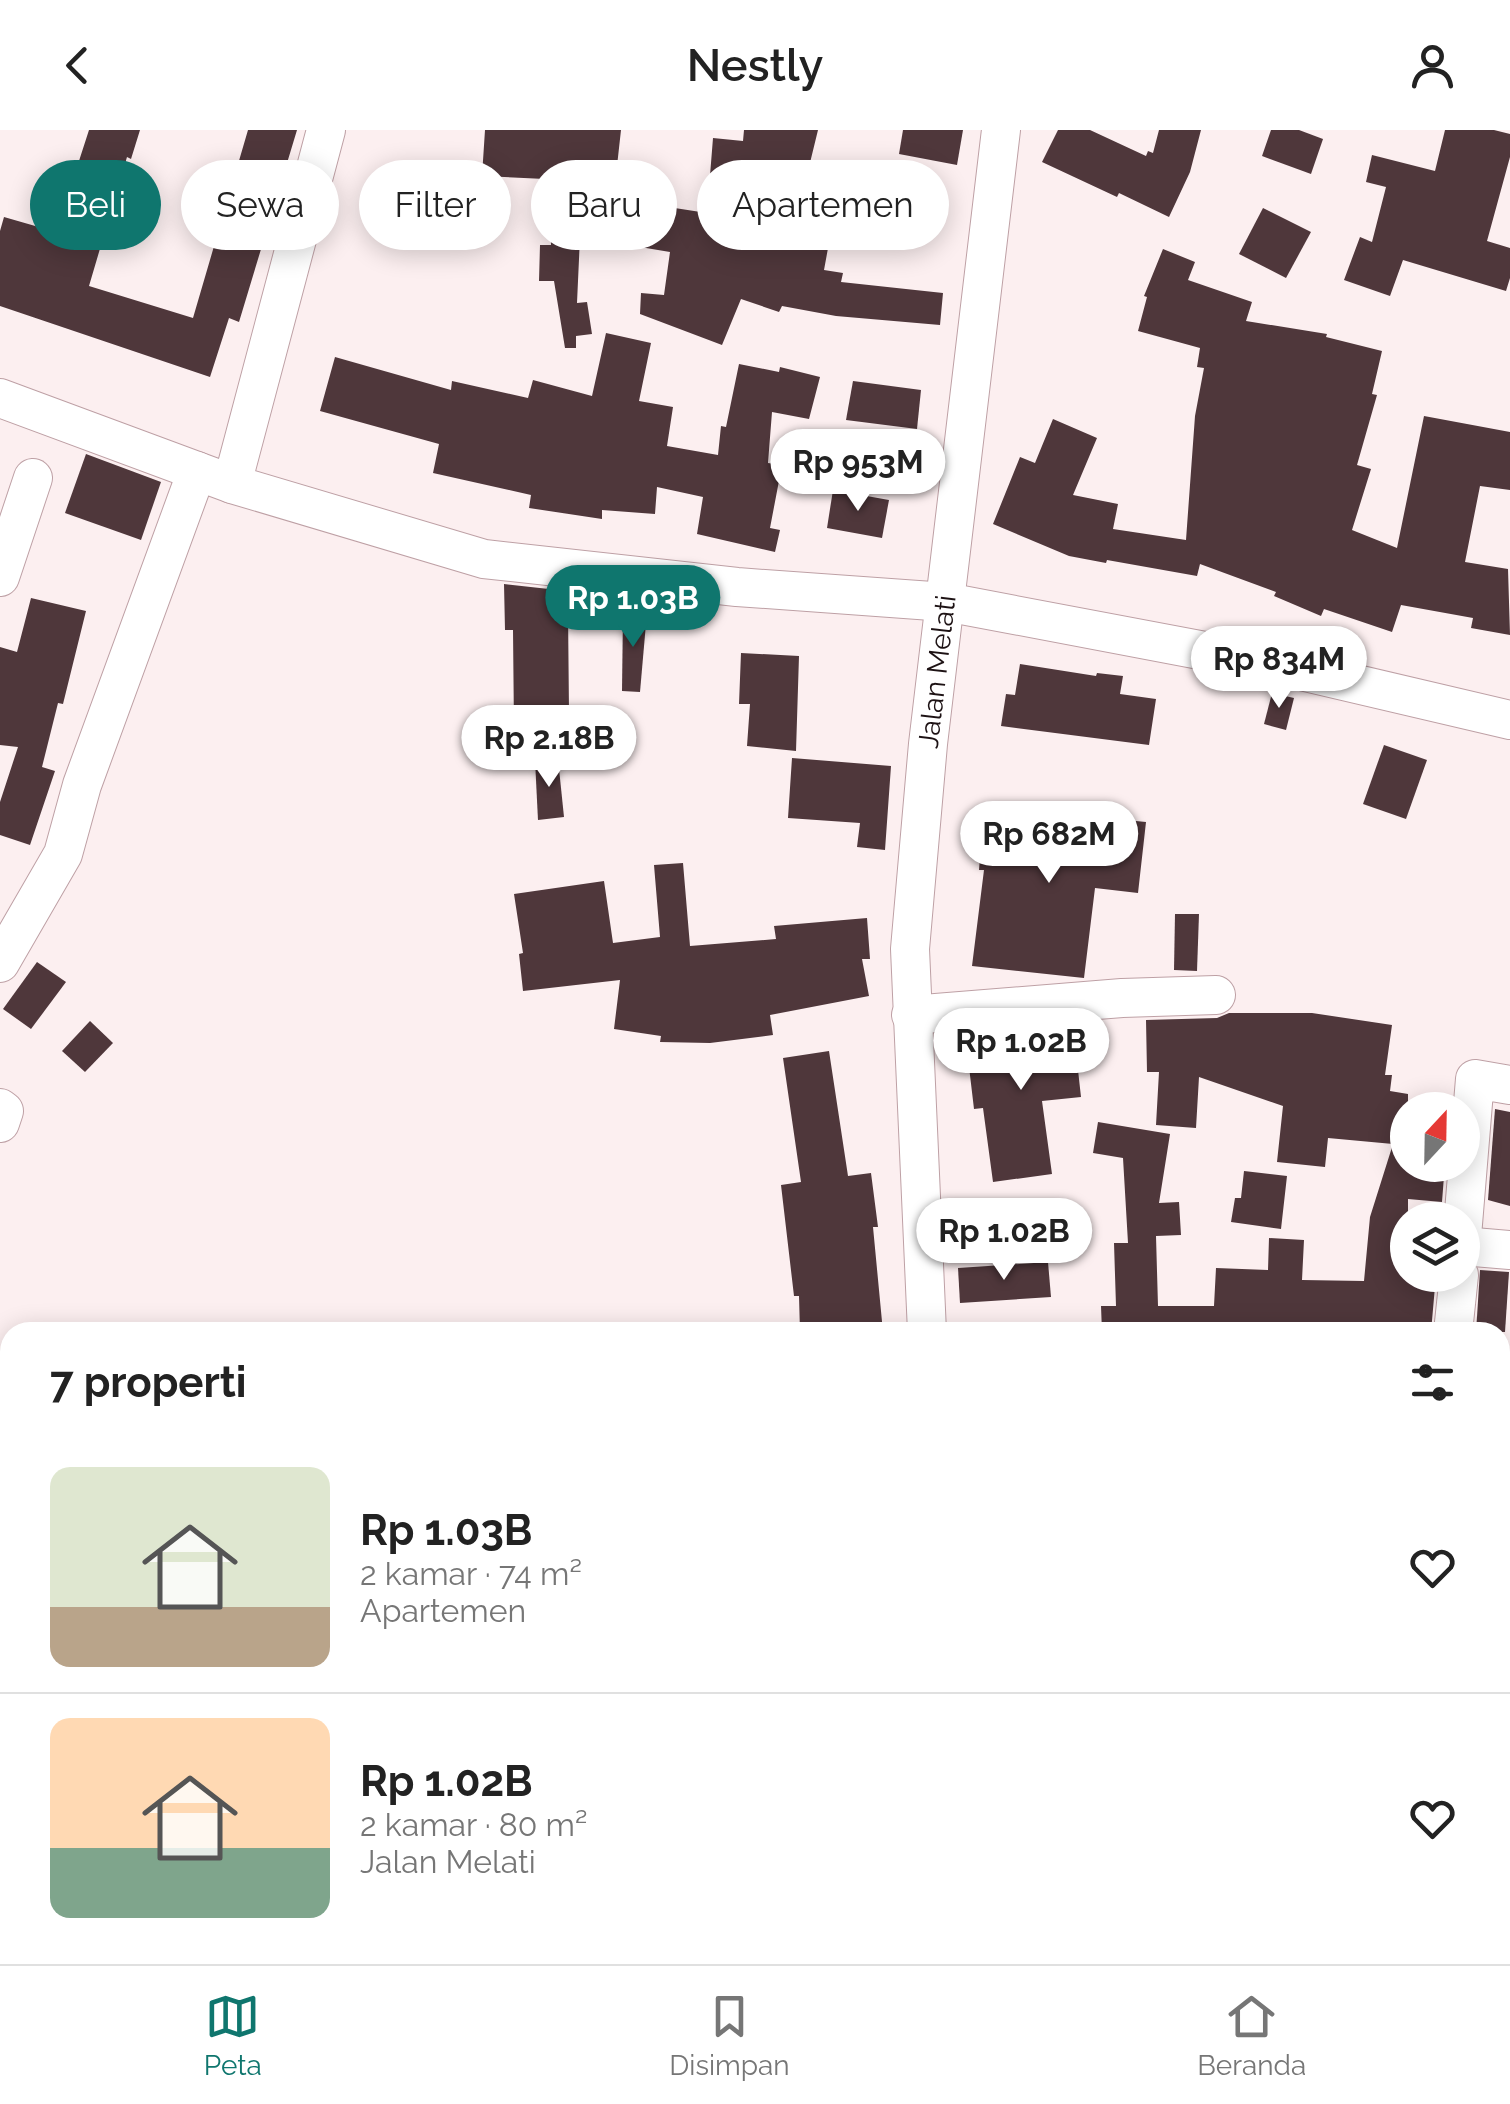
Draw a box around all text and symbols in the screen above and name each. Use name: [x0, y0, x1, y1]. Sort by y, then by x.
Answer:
icon: back: [50, 38, 105, 93]
icon: person: [1405, 38, 1460, 93]
text: Nestly: [687, 39, 823, 92]
chip: Beli: [30, 160, 161, 250]
chip: Sewa: [181, 160, 339, 250]
chip: Filter: [359, 160, 511, 250]
chip: Baru: [531, 160, 677, 250]
chip: Apartemen: [697, 160, 949, 250]
pin: Rp 953M: [766, 429, 950, 514]
text: Rp 953M: [792, 443, 924, 480]
pin: Rp 1.03B: [530, 565, 736, 650]
text: Rp 1.03B: [567, 579, 699, 616]
street label: Jalan Melati: [911, 593, 962, 750]
pin: Rp 834M: [1187, 626, 1371, 711]
text: Rp 834M: [1213, 640, 1345, 677]
pin: Rp 2.18B: [446, 705, 652, 790]
text: Rp 2.18B: [483, 719, 615, 756]
pin: Rp 682M: [957, 801, 1141, 886]
text: Rp 682M: [982, 815, 1116, 852]
pin: Rp 1.02B: [918, 1008, 1124, 1093]
text: Rp 1.02B: [955, 1022, 1087, 1059]
north arrow: [1390, 1092, 1480, 1182]
map controls: [1390, 1092, 1480, 1292]
pin: Rp 1.02B: [901, 1198, 1107, 1283]
button: layers: [1390, 1202, 1480, 1292]
text: Rp 1.02B: [938, 1212, 1070, 1249]
icon: filters: [1405, 1355, 1460, 1410]
text: 7 properti: [50, 1358, 247, 1407]
text: Rp 1.03B: [360, 1506, 532, 1555]
icon: home: [130, 1507, 250, 1627]
icon: heart: [1405, 1540, 1460, 1595]
text: 2 kamar · 74 m²: [360, 1555, 582, 1592]
text: Apartemen: [360, 1592, 526, 1629]
text: Rp 1.02B: [360, 1757, 533, 1806]
icon: home: [130, 1758, 250, 1878]
icon: heart: [1405, 1791, 1460, 1846]
text: 2 kamar · 80 m²: [360, 1806, 587, 1843]
text: Jalan Melati: [360, 1843, 536, 1880]
tab: Peta: [204, 1989, 262, 2082]
tab: Disimpan: [669, 1989, 790, 2082]
tab: Beranda: [1197, 1989, 1306, 2082]

